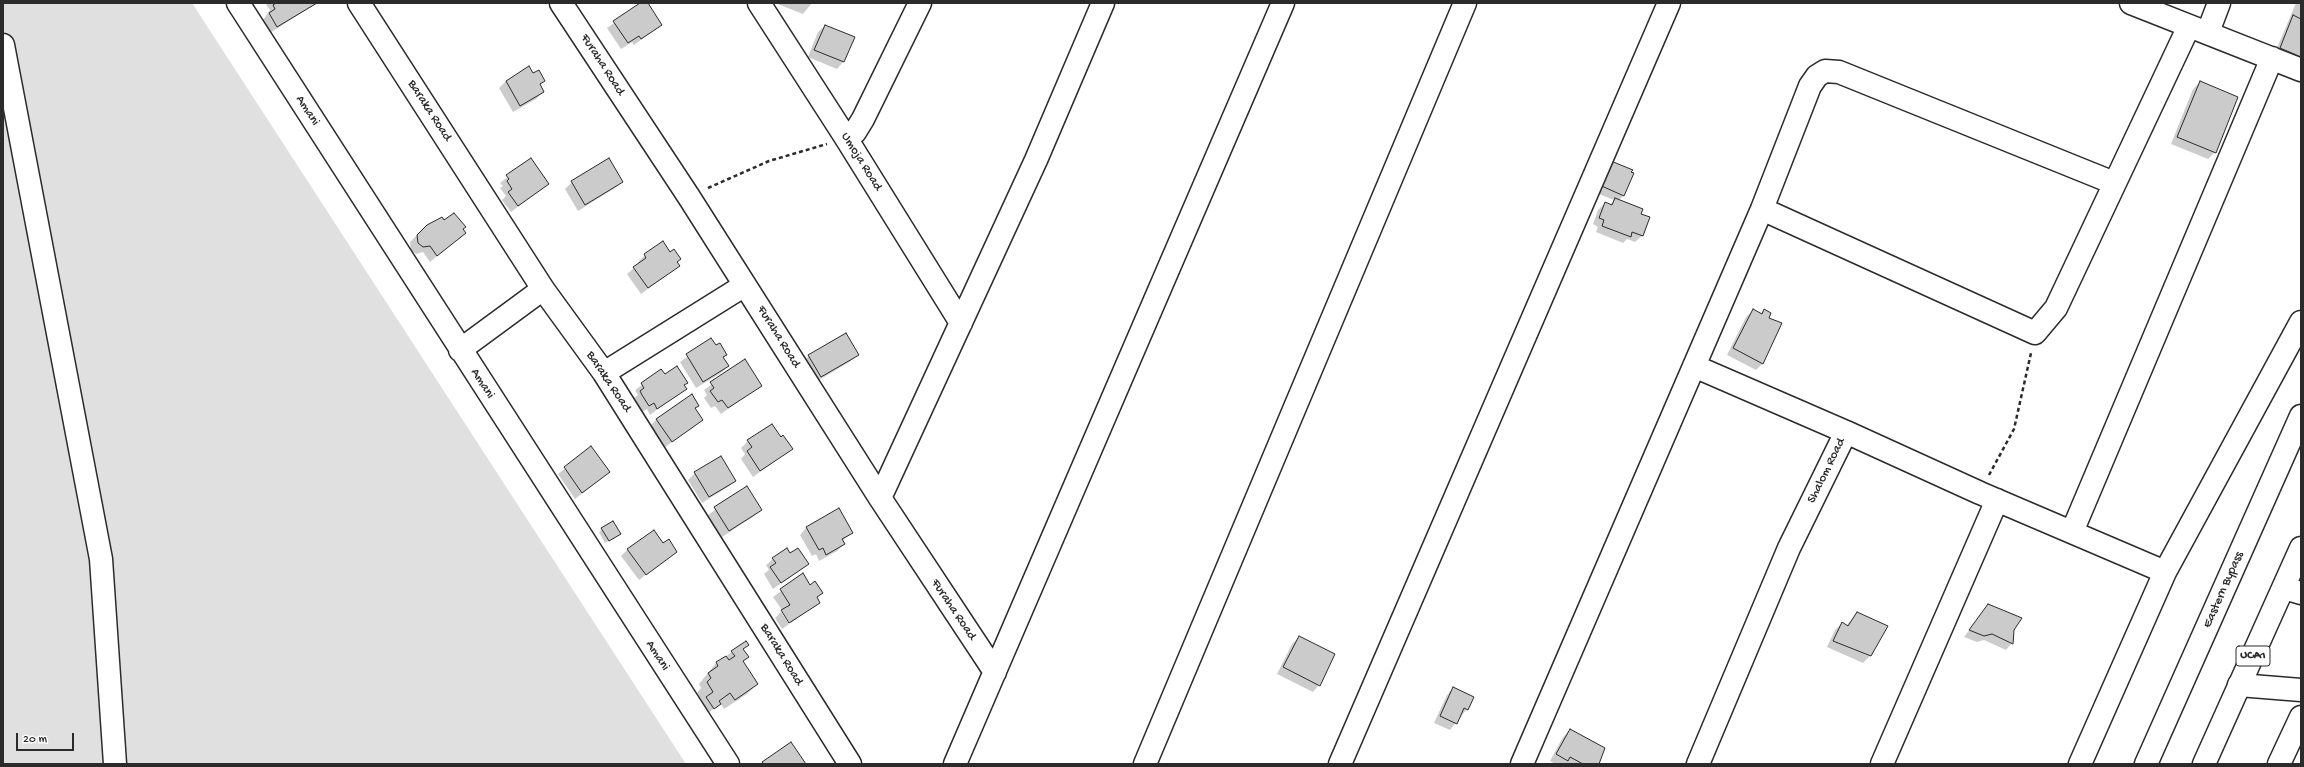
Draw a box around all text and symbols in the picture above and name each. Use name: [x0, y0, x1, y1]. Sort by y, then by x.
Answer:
street label: Furaha Road: [576, 31, 628, 99]
street label: Baraka Road: [403, 77, 455, 145]
street label: Amani: [291, 93, 323, 129]
street label: Umoja Road: [837, 130, 885, 194]
street label: Furaha Road: [753, 303, 803, 371]
street label: Baraka Road: [582, 349, 634, 415]
street label: Amani: [466, 366, 498, 402]
street label: Shalom Road: [1805, 436, 1849, 506]
street label: Eastern Bypass: [2200, 549, 2248, 631]
street label: Furaha Road: [927, 577, 979, 643]
street label: Baraka Road: [756, 621, 806, 689]
street label: Amani: [641, 638, 673, 674]
road number: UCA1: [2236, 646, 2270, 666]
scale bar: [18, 725, 76, 751]
text: 20 m: [23, 733, 47, 747]

